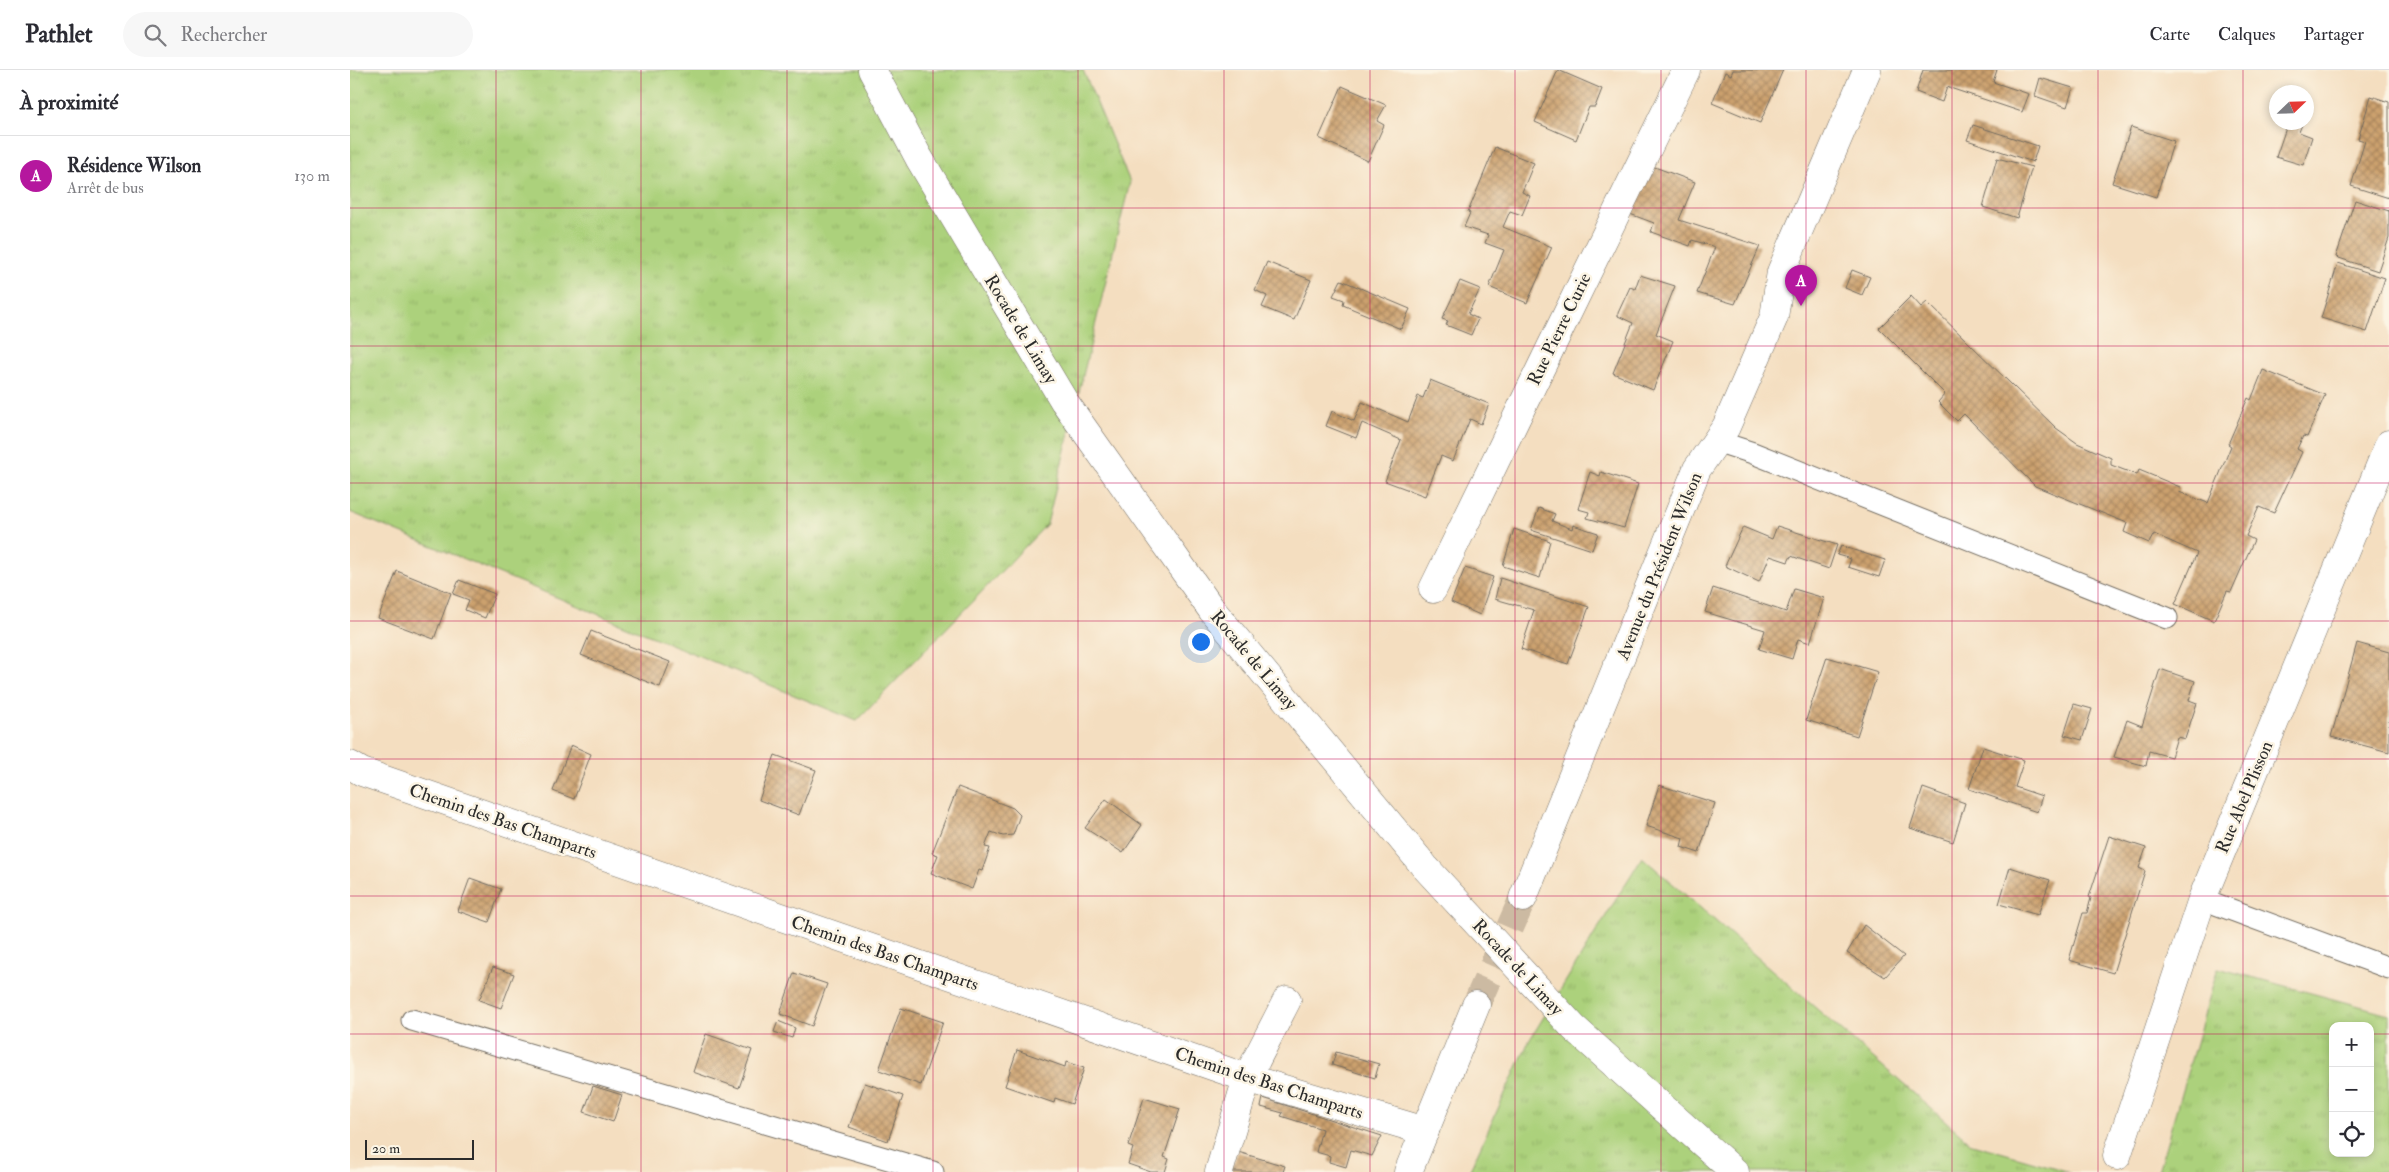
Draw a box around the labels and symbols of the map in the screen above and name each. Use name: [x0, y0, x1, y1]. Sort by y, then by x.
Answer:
north arrow: [2269, 85, 2314, 130]
pin: A: [1785, 265, 1817, 306]
street label: Rue Pierre Curie: [1522, 269, 1597, 389]
street label: Rocade de Limay: [979, 270, 1063, 389]
street label: Avenue du Président Wilson: [1611, 469, 1708, 664]
street label: Rocade de Limay: [1205, 606, 1303, 716]
your location: [1188, 629, 1214, 655]
street label: Rue Abel Plisson: [2210, 738, 2278, 857]
street label: Chemin des Bas Champarts: [406, 779, 600, 864]
street label: Chemin des Bas Champarts: [788, 911, 982, 996]
street label: Rocade de Limay: [1467, 914, 1569, 1021]
street label: Chemin des Bas Champarts: [1172, 1042, 1366, 1125]
scale bar: [365, 1137, 474, 1160]

